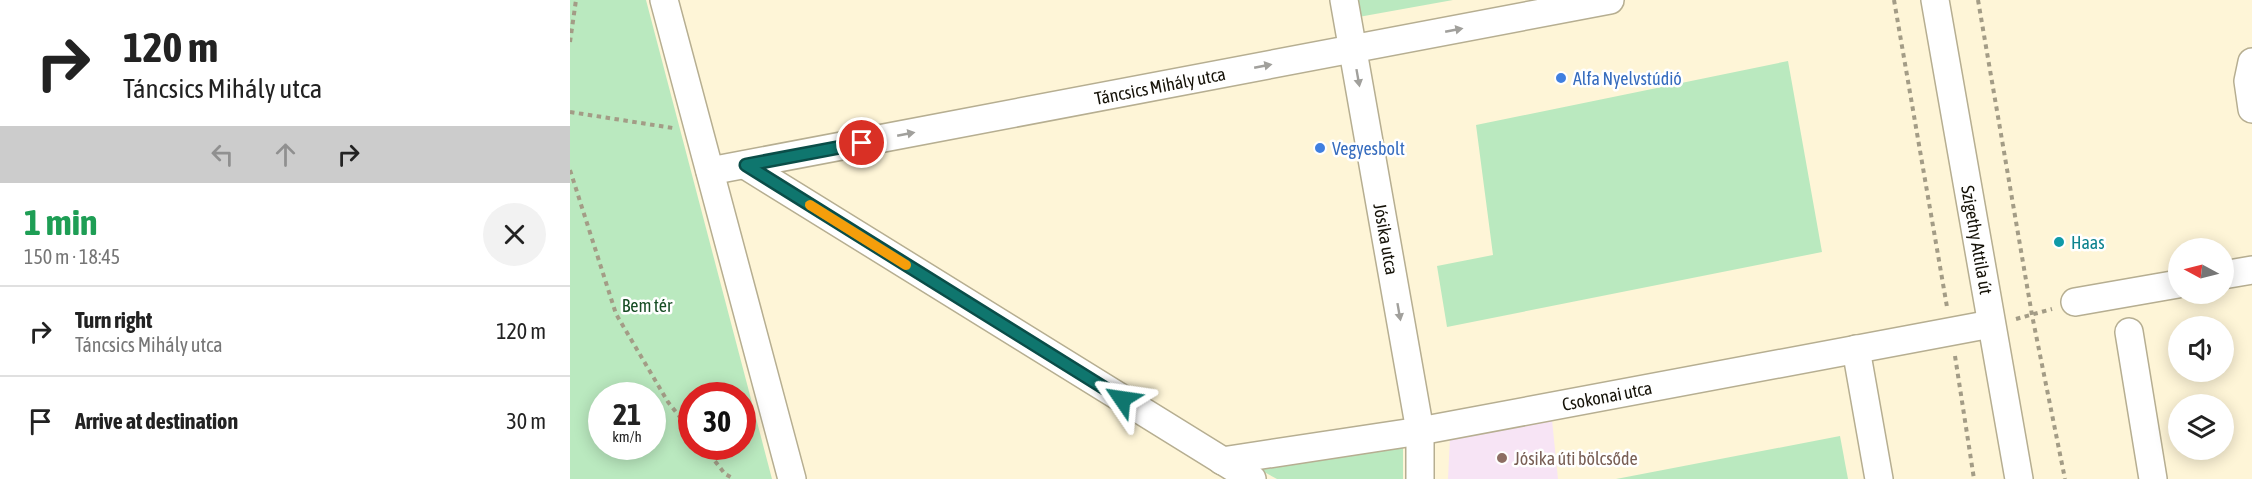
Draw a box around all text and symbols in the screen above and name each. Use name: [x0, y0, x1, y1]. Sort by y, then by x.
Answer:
text: 120 m: [123, 23, 218, 71]
icon: right: [24, 24, 102, 102]
one-way arrow: [1445, 25, 1464, 34]
one-way arrow: [1253, 62, 1272, 71]
street label: Táncsics Mihály utca: [1093, 63, 1227, 109]
place label: Alfa Nyelvstúdió: [1573, 68, 1682, 89]
one-way arrow: [1354, 69, 1363, 88]
marker: Alfa Nyelvstúdió: [1554, 71, 1568, 85]
text: Táncsics Mihály utca: [123, 73, 322, 104]
pin: [836, 117, 887, 168]
icon: arrive: [845, 126, 878, 159]
one-way arrow: [897, 129, 916, 138]
icon: left: [206, 138, 239, 171]
icon: ahead: [269, 138, 302, 171]
icon: right: [332, 138, 365, 171]
place label: Vegyesbolt: [1332, 138, 1405, 159]
marker: Vegyesbolt: [1313, 141, 1327, 155]
street label: Szigethy Attila út: [1957, 184, 1997, 296]
text: 1 min: [24, 201, 98, 243]
street label: Jósika utca: [1369, 202, 1403, 276]
button: close: [483, 203, 546, 266]
place label: Haas: [2071, 232, 2105, 253]
marker: Haas: [2052, 235, 2066, 249]
north arrow: [2168, 238, 2234, 304]
map controls: [2168, 238, 2234, 460]
text: 150 m · 18:45: [24, 245, 120, 268]
park label: Bem tér: [622, 295, 673, 316]
one-way arrow: [1395, 302, 1404, 321]
text: Turn right: [75, 307, 152, 333]
icon: right: [24, 315, 57, 348]
button: sound: [2168, 316, 2234, 382]
text: 120 m: [496, 318, 546, 344]
text: Táncsics Mihály utca: [75, 333, 223, 356]
position arrow: [1090, 367, 1154, 431]
street label: Csokonai utca: [1560, 377, 1654, 415]
speed limit sign: 30: [678, 382, 756, 460]
button: layers: [2168, 394, 2234, 460]
text: 21: [613, 397, 641, 431]
icon: arrive: [24, 405, 57, 438]
text: Arrive at destination: [75, 408, 238, 434]
text: 30 m: [506, 408, 546, 434]
text: km/h: [612, 428, 642, 445]
place label: Jósika úti bölcsőde: [1514, 448, 1638, 469]
marker: Jósika úti bölcsőde: [1495, 451, 1509, 465]

